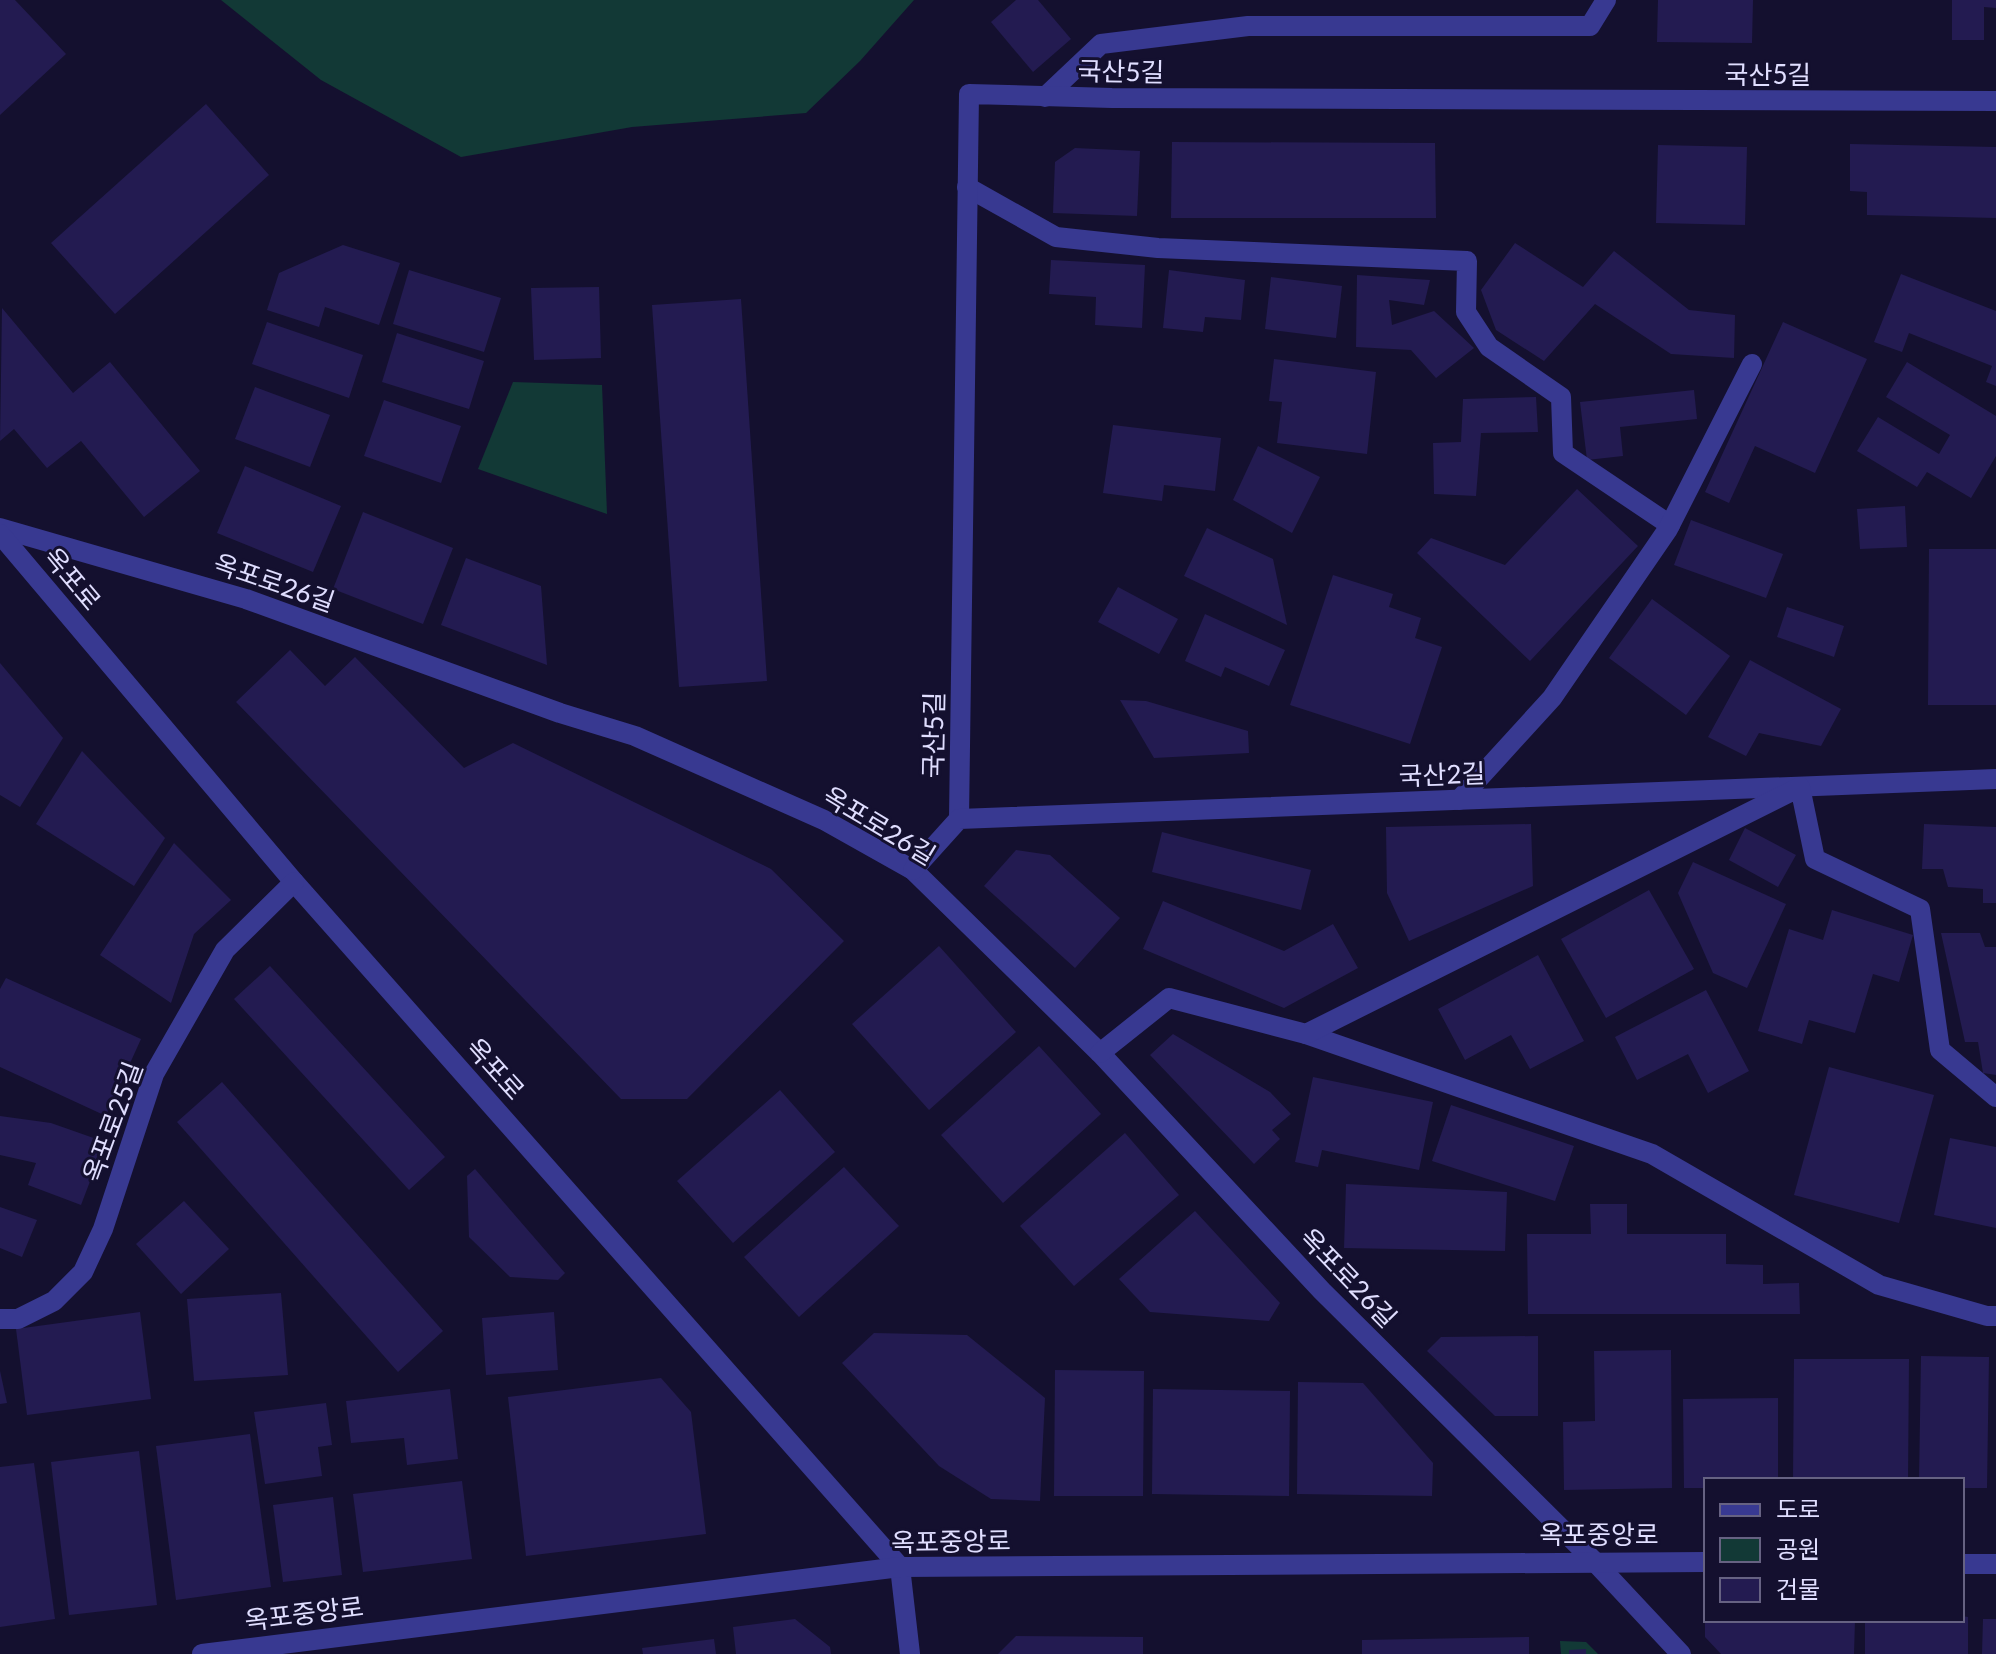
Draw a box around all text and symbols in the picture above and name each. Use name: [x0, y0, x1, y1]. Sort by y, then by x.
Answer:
street label: 국산5길: [1077, 54, 1165, 88]
street label: 국산5길: [1725, 58, 1811, 90]
street label: 옥포로: [37, 541, 108, 616]
street label: 옥포로26길: [210, 546, 339, 618]
street label: 국산5길: [916, 691, 950, 779]
street label: 국산2길: [1398, 756, 1486, 792]
street label: 옥포로26길: [817, 779, 942, 871]
street label: 옥포로: [460, 1031, 532, 1106]
street label: 옥포로25길: [76, 1057, 149, 1186]
street label: 옥포로26길: [1294, 1221, 1404, 1334]
legend: [1704, 1478, 1964, 1622]
text: 도로: [1776, 1494, 1820, 1523]
street label: 옥포중앙로: [1539, 1518, 1659, 1550]
street label: 옥포중앙로: [891, 1524, 1011, 1558]
text: 공원: [1776, 1534, 1820, 1563]
text: 건물: [1776, 1574, 1820, 1603]
street label: 옥포중앙로: [243, 1590, 365, 1636]

